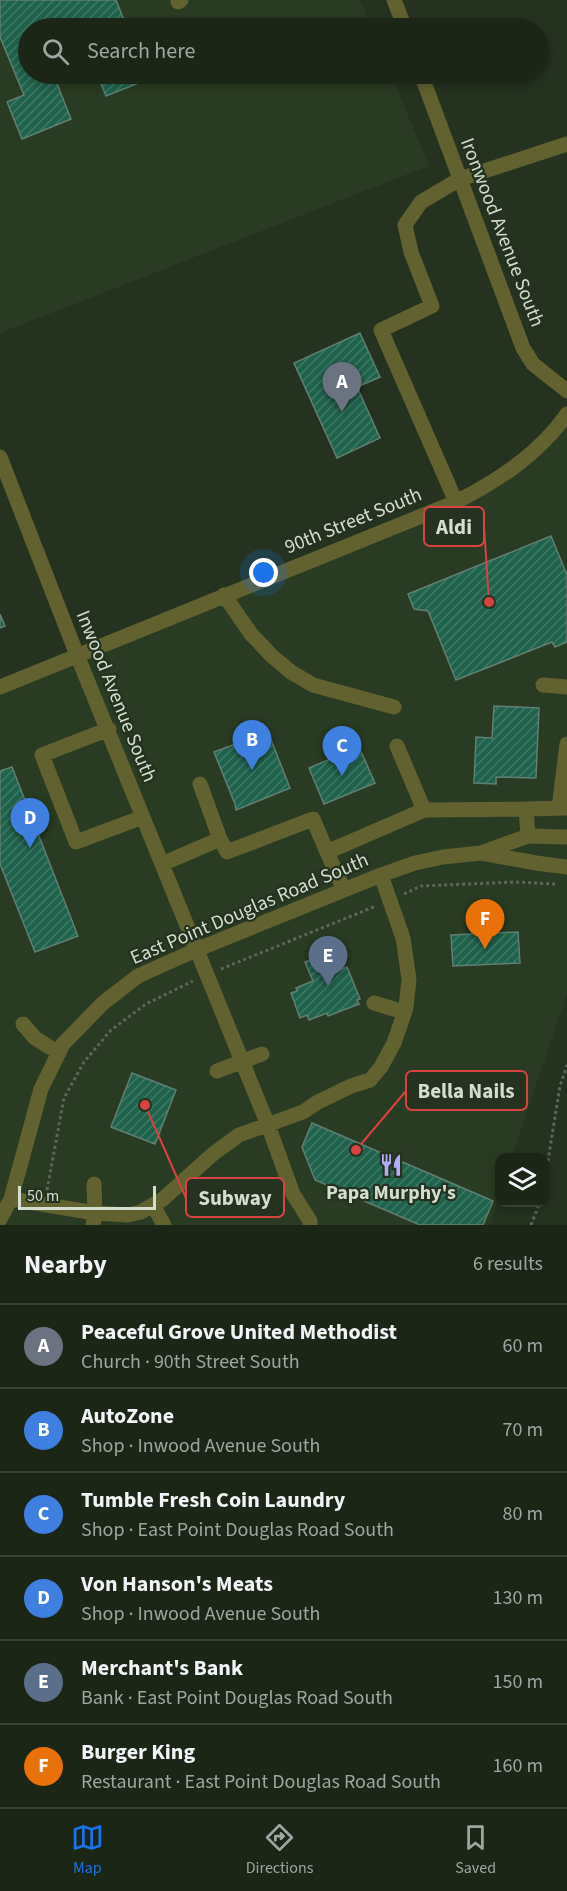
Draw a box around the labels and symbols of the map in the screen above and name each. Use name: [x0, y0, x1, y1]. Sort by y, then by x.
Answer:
street label: Ironwood Avenue South: [453, 134, 551, 331]
pin: A: [322, 362, 362, 412]
street label: 90th Street South: [281, 481, 426, 561]
callout: Aldi: [424, 507, 484, 546]
text: Aldi: [435, 512, 472, 542]
your location: [249, 558, 278, 587]
street label: Inwood Avenue South: [69, 606, 163, 786]
pin: B: [232, 720, 272, 770]
pin: C: [322, 726, 362, 776]
pin: D: [10, 798, 50, 848]
street label: East Point Douglas Road South: [126, 847, 372, 969]
pin: F: [466, 900, 504, 949]
pin: E: [308, 936, 348, 986]
callout: Bella Nails: [406, 1071, 527, 1110]
text: Bella Nails: [418, 1076, 515, 1106]
restaurant icon: Papa Murphy's: [378, 1152, 404, 1178]
callout: Subway: [186, 1178, 284, 1217]
place label: Papa Murphy's: [326, 1179, 456, 1207]
scale bar: [18, 1183, 156, 1210]
text: Subway: [198, 1183, 272, 1213]

